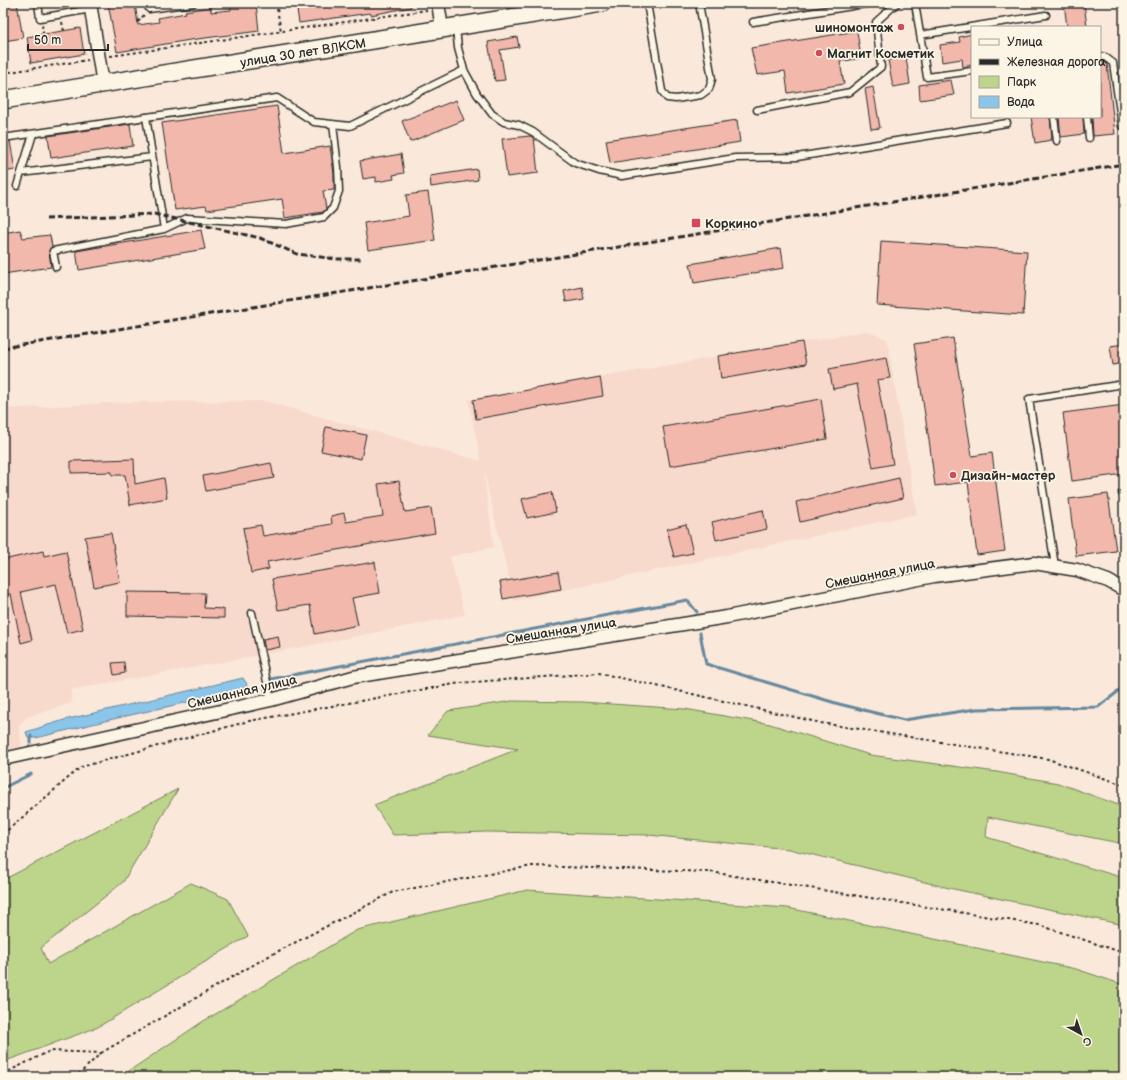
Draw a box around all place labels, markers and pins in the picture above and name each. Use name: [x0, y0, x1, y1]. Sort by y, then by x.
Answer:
place label: шиномонтаж: [815, 20, 894, 36]
marker: шиномонтаж: [896, 22, 906, 32]
place label: Магнит Косметик: [827, 46, 935, 62]
marker: Магнит Косметик: [814, 48, 824, 58]
place label: Коркино: [705, 216, 757, 232]
marker: Коркино: [690, 217, 702, 229]
place label: Дизайн-мастер: [961, 468, 1056, 484]
marker: Дизайн-мастер: [948, 470, 958, 480]

